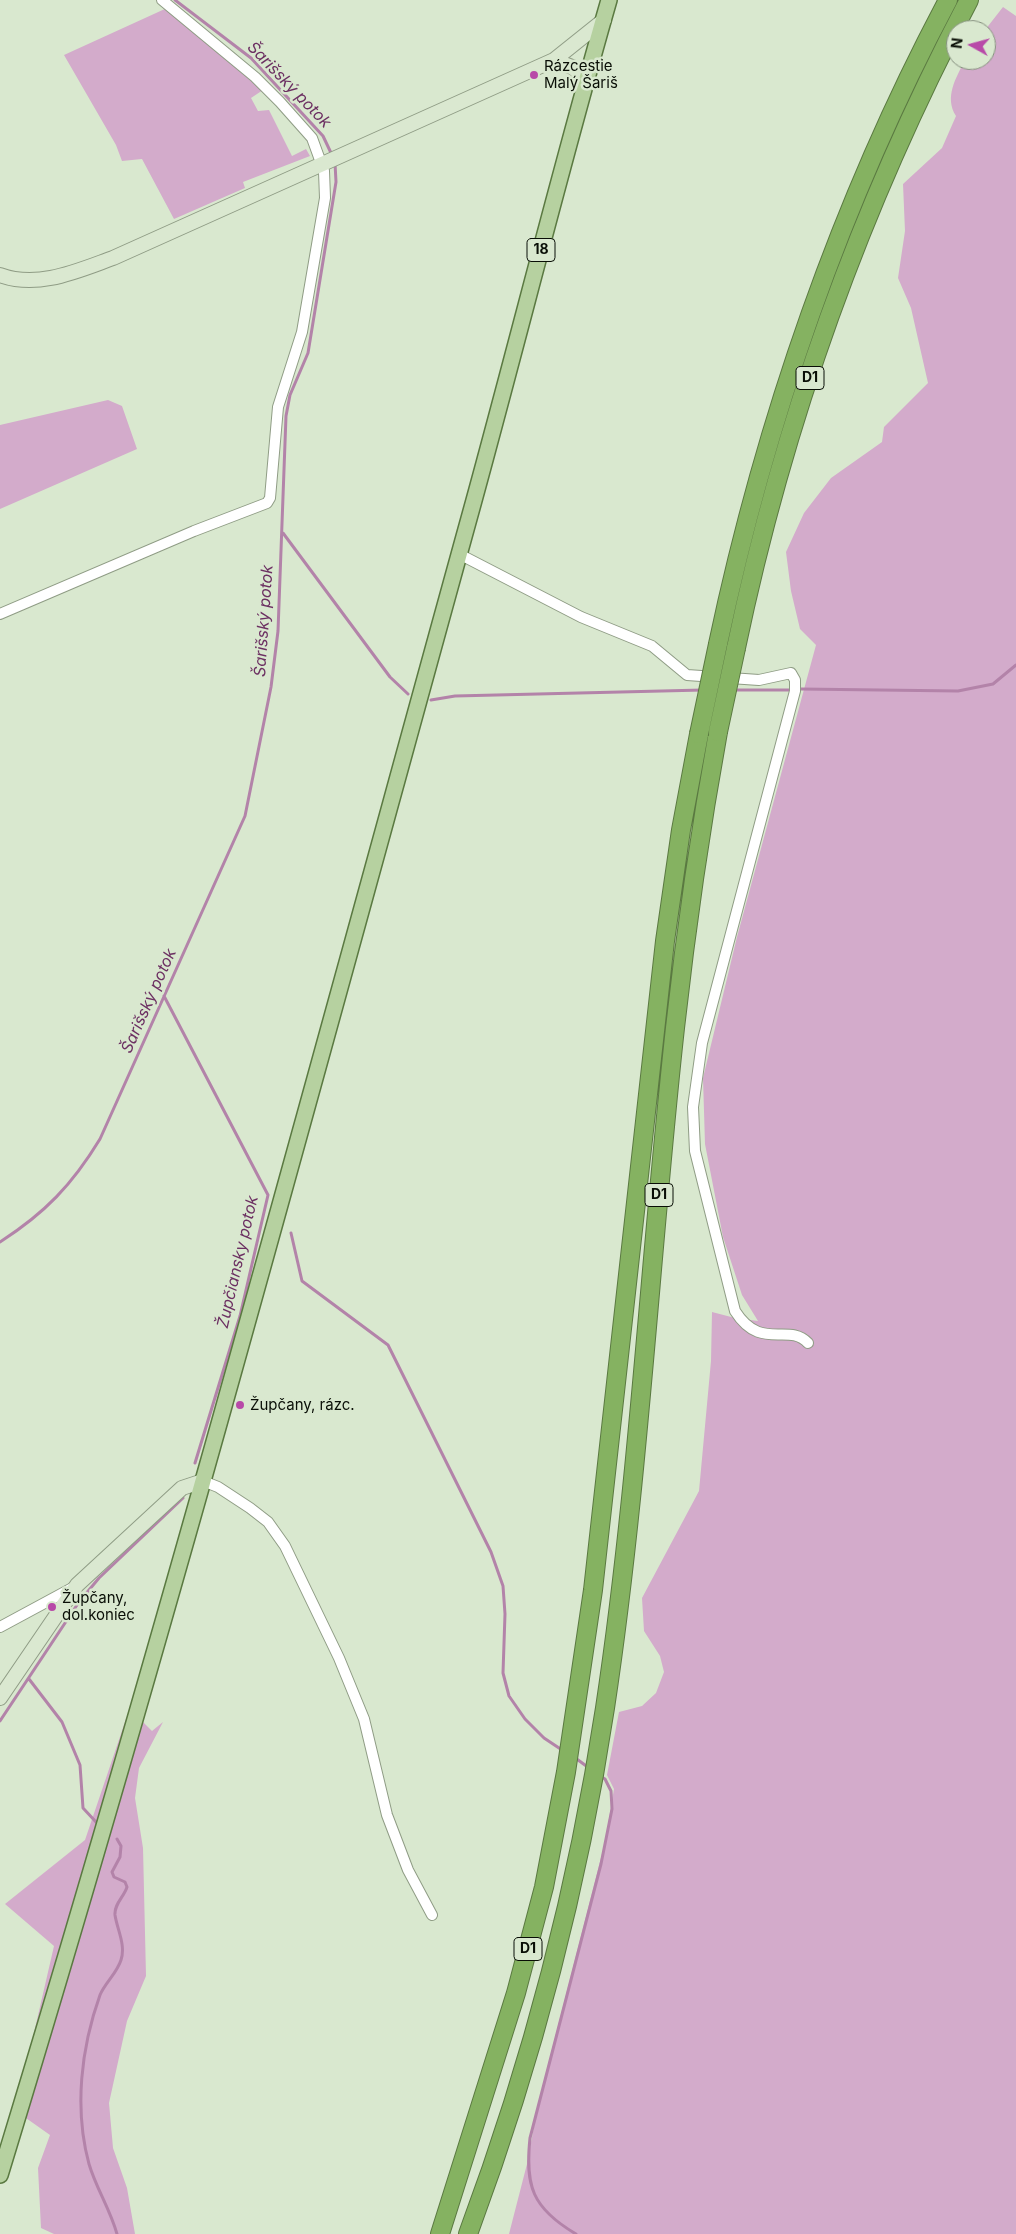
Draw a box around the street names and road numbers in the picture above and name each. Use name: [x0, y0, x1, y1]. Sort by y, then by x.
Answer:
road number: 18: [527, 238, 555, 262]
road number: D1: [796, 366, 824, 389]
road number: D1: [645, 1184, 673, 1206]
road number: D1: [514, 1938, 542, 1960]

